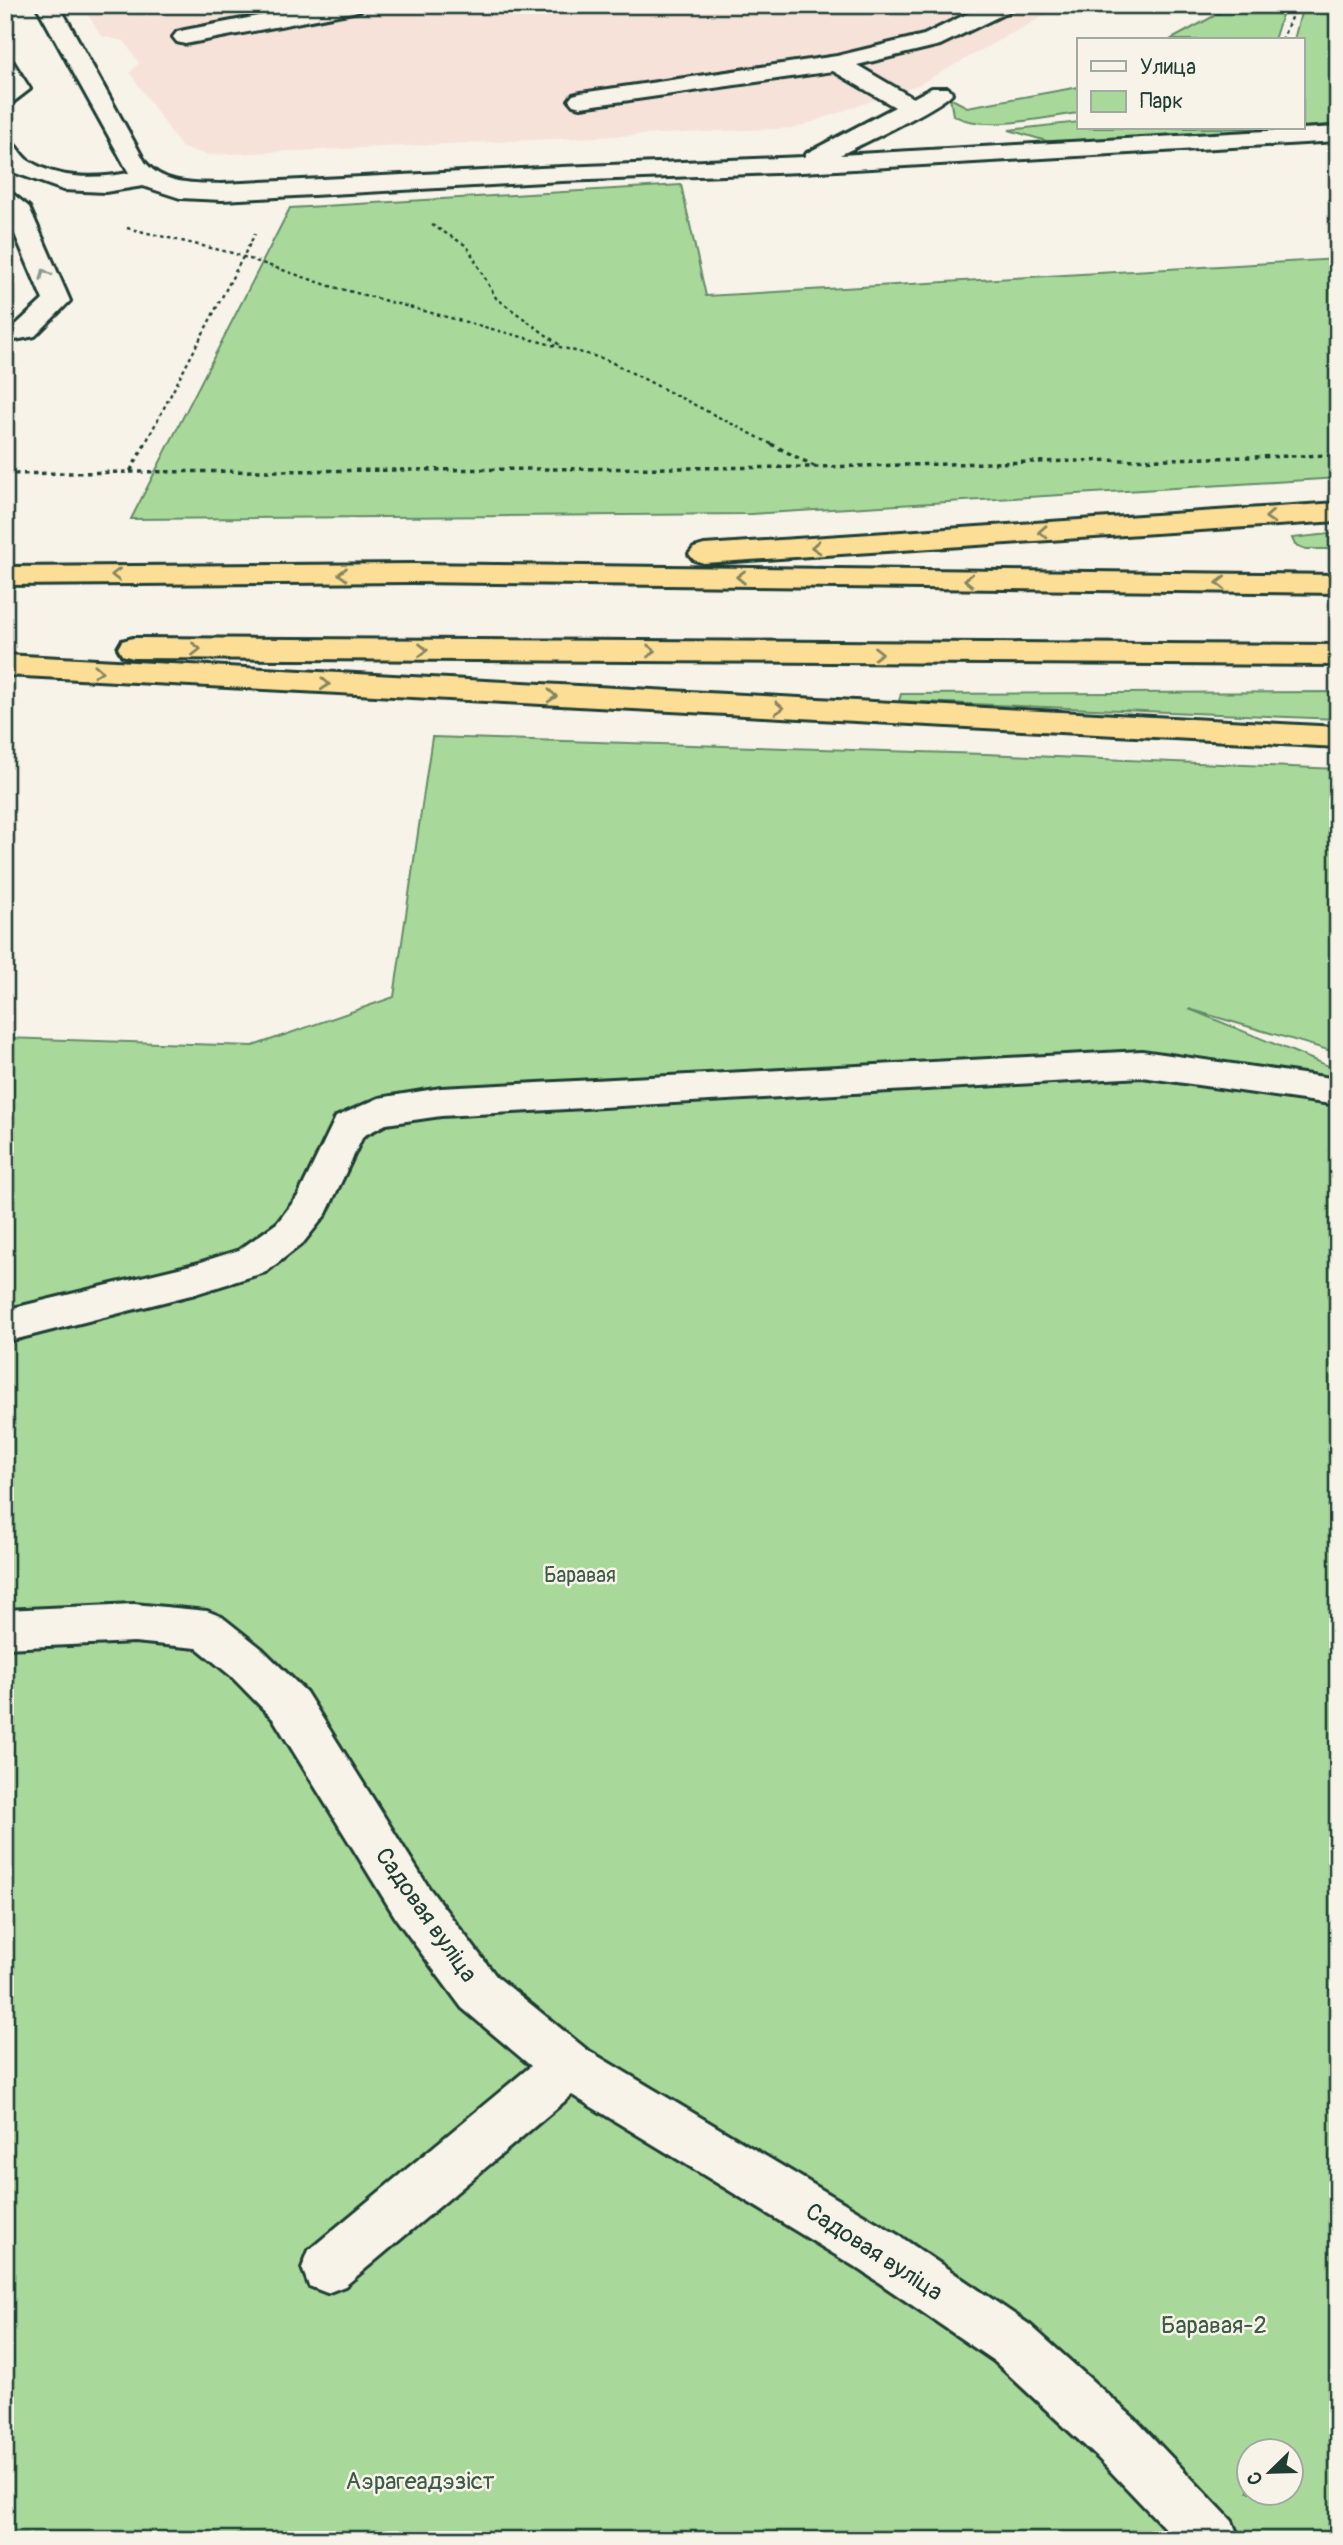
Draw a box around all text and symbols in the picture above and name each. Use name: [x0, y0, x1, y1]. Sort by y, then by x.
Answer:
legend: [1077, 38, 1304, 130]
text: Улица: [1140, 54, 1196, 81]
text: Парк: [1140, 88, 1183, 115]
one-way arrow: [39, 269, 53, 282]
one-way arrow: [1264, 509, 1275, 524]
one-way arrow: [1037, 524, 1048, 539]
one-way arrow: [810, 539, 821, 554]
one-way arrow: [337, 566, 348, 582]
one-way arrow: [110, 567, 120, 583]
one-way arrow: [735, 569, 746, 585]
one-way arrow: [963, 572, 973, 588]
one-way arrow: [1215, 575, 1225, 591]
one-way arrow: [191, 641, 202, 657]
one-way arrow: [419, 642, 429, 658]
one-way arrow: [646, 643, 657, 659]
one-way arrow: [874, 645, 884, 661]
one-way arrow: [93, 663, 104, 678]
one-way arrow: [320, 676, 331, 691]
one-way arrow: [547, 689, 558, 704]
one-way arrow: [774, 701, 785, 716]
park label: Баравая: [544, 1562, 616, 1589]
street label: Садовая вуліца: [369, 1842, 483, 1988]
street label: Садовая вуліца: [800, 2197, 948, 2307]
park label: Баравая-2: [1161, 2311, 1267, 2340]
north arrow: [1234, 2436, 1304, 2506]
park label: Аэрагеадэзіст: [346, 2467, 495, 2496]
text: С: [1242, 2468, 1269, 2488]

